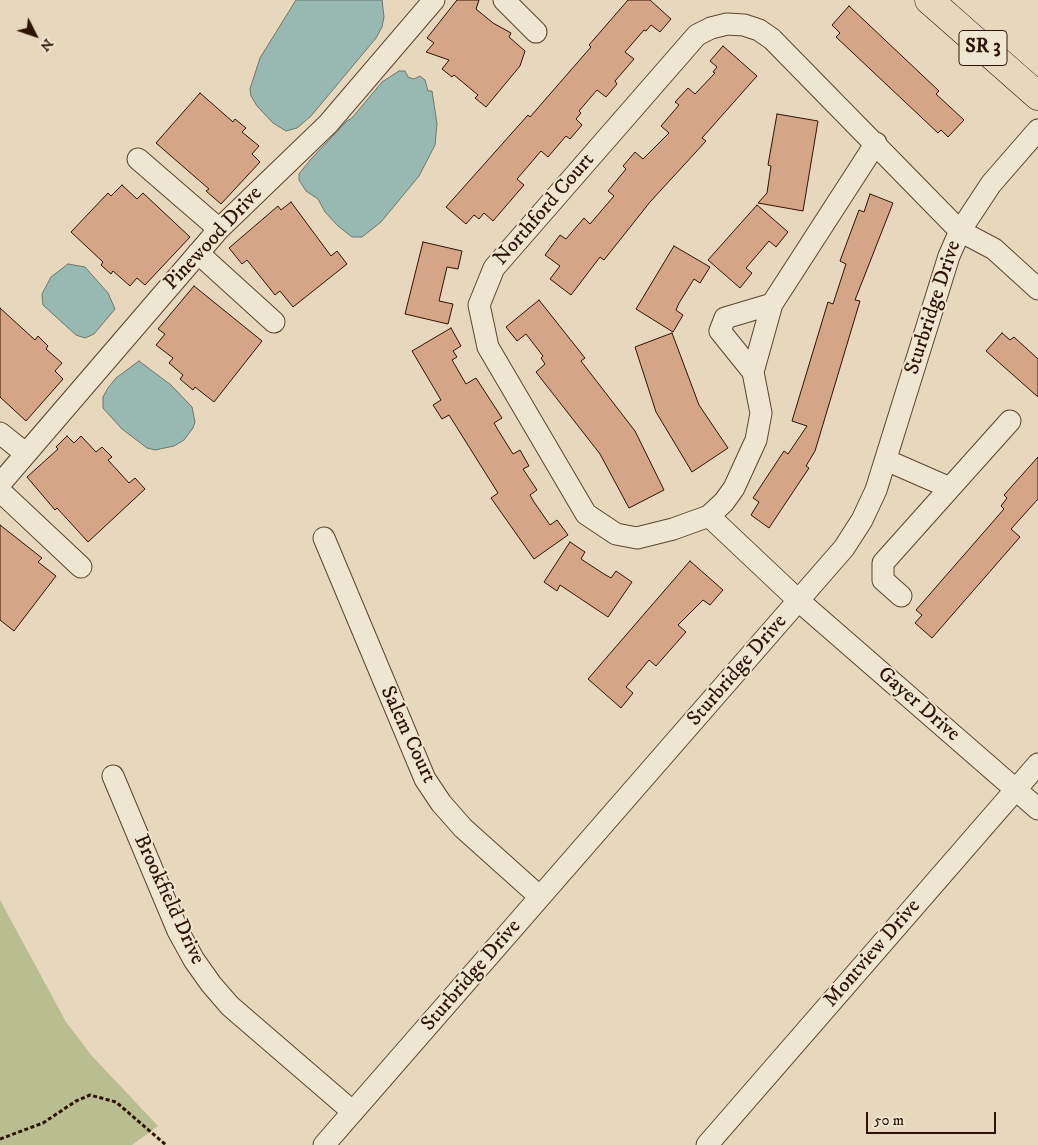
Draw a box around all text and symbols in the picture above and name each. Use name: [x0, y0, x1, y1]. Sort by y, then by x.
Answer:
north arrow: [10, 10, 60, 60]
road number: SR 3: [959, 30, 1007, 66]
text: N: [36, 35, 57, 55]
street label: Northford Court: [489, 149, 601, 271]
street label: Pinewood Drive: [160, 182, 268, 296]
street label: Sturbridge Drive: [900, 238, 968, 378]
street label: Sturbridge Drive: [683, 610, 793, 732]
street label: Gayer Drive: [872, 662, 964, 748]
street label: Salem Court: [374, 683, 440, 787]
street label: Brookfield Drive: [127, 831, 209, 969]
street label: Montview Drive: [819, 895, 927, 1013]
street label: Sturbridge Drive: [417, 915, 527, 1037]
scale bar: [868, 1102, 998, 1134]
text: 50 m: [874, 1111, 904, 1130]

